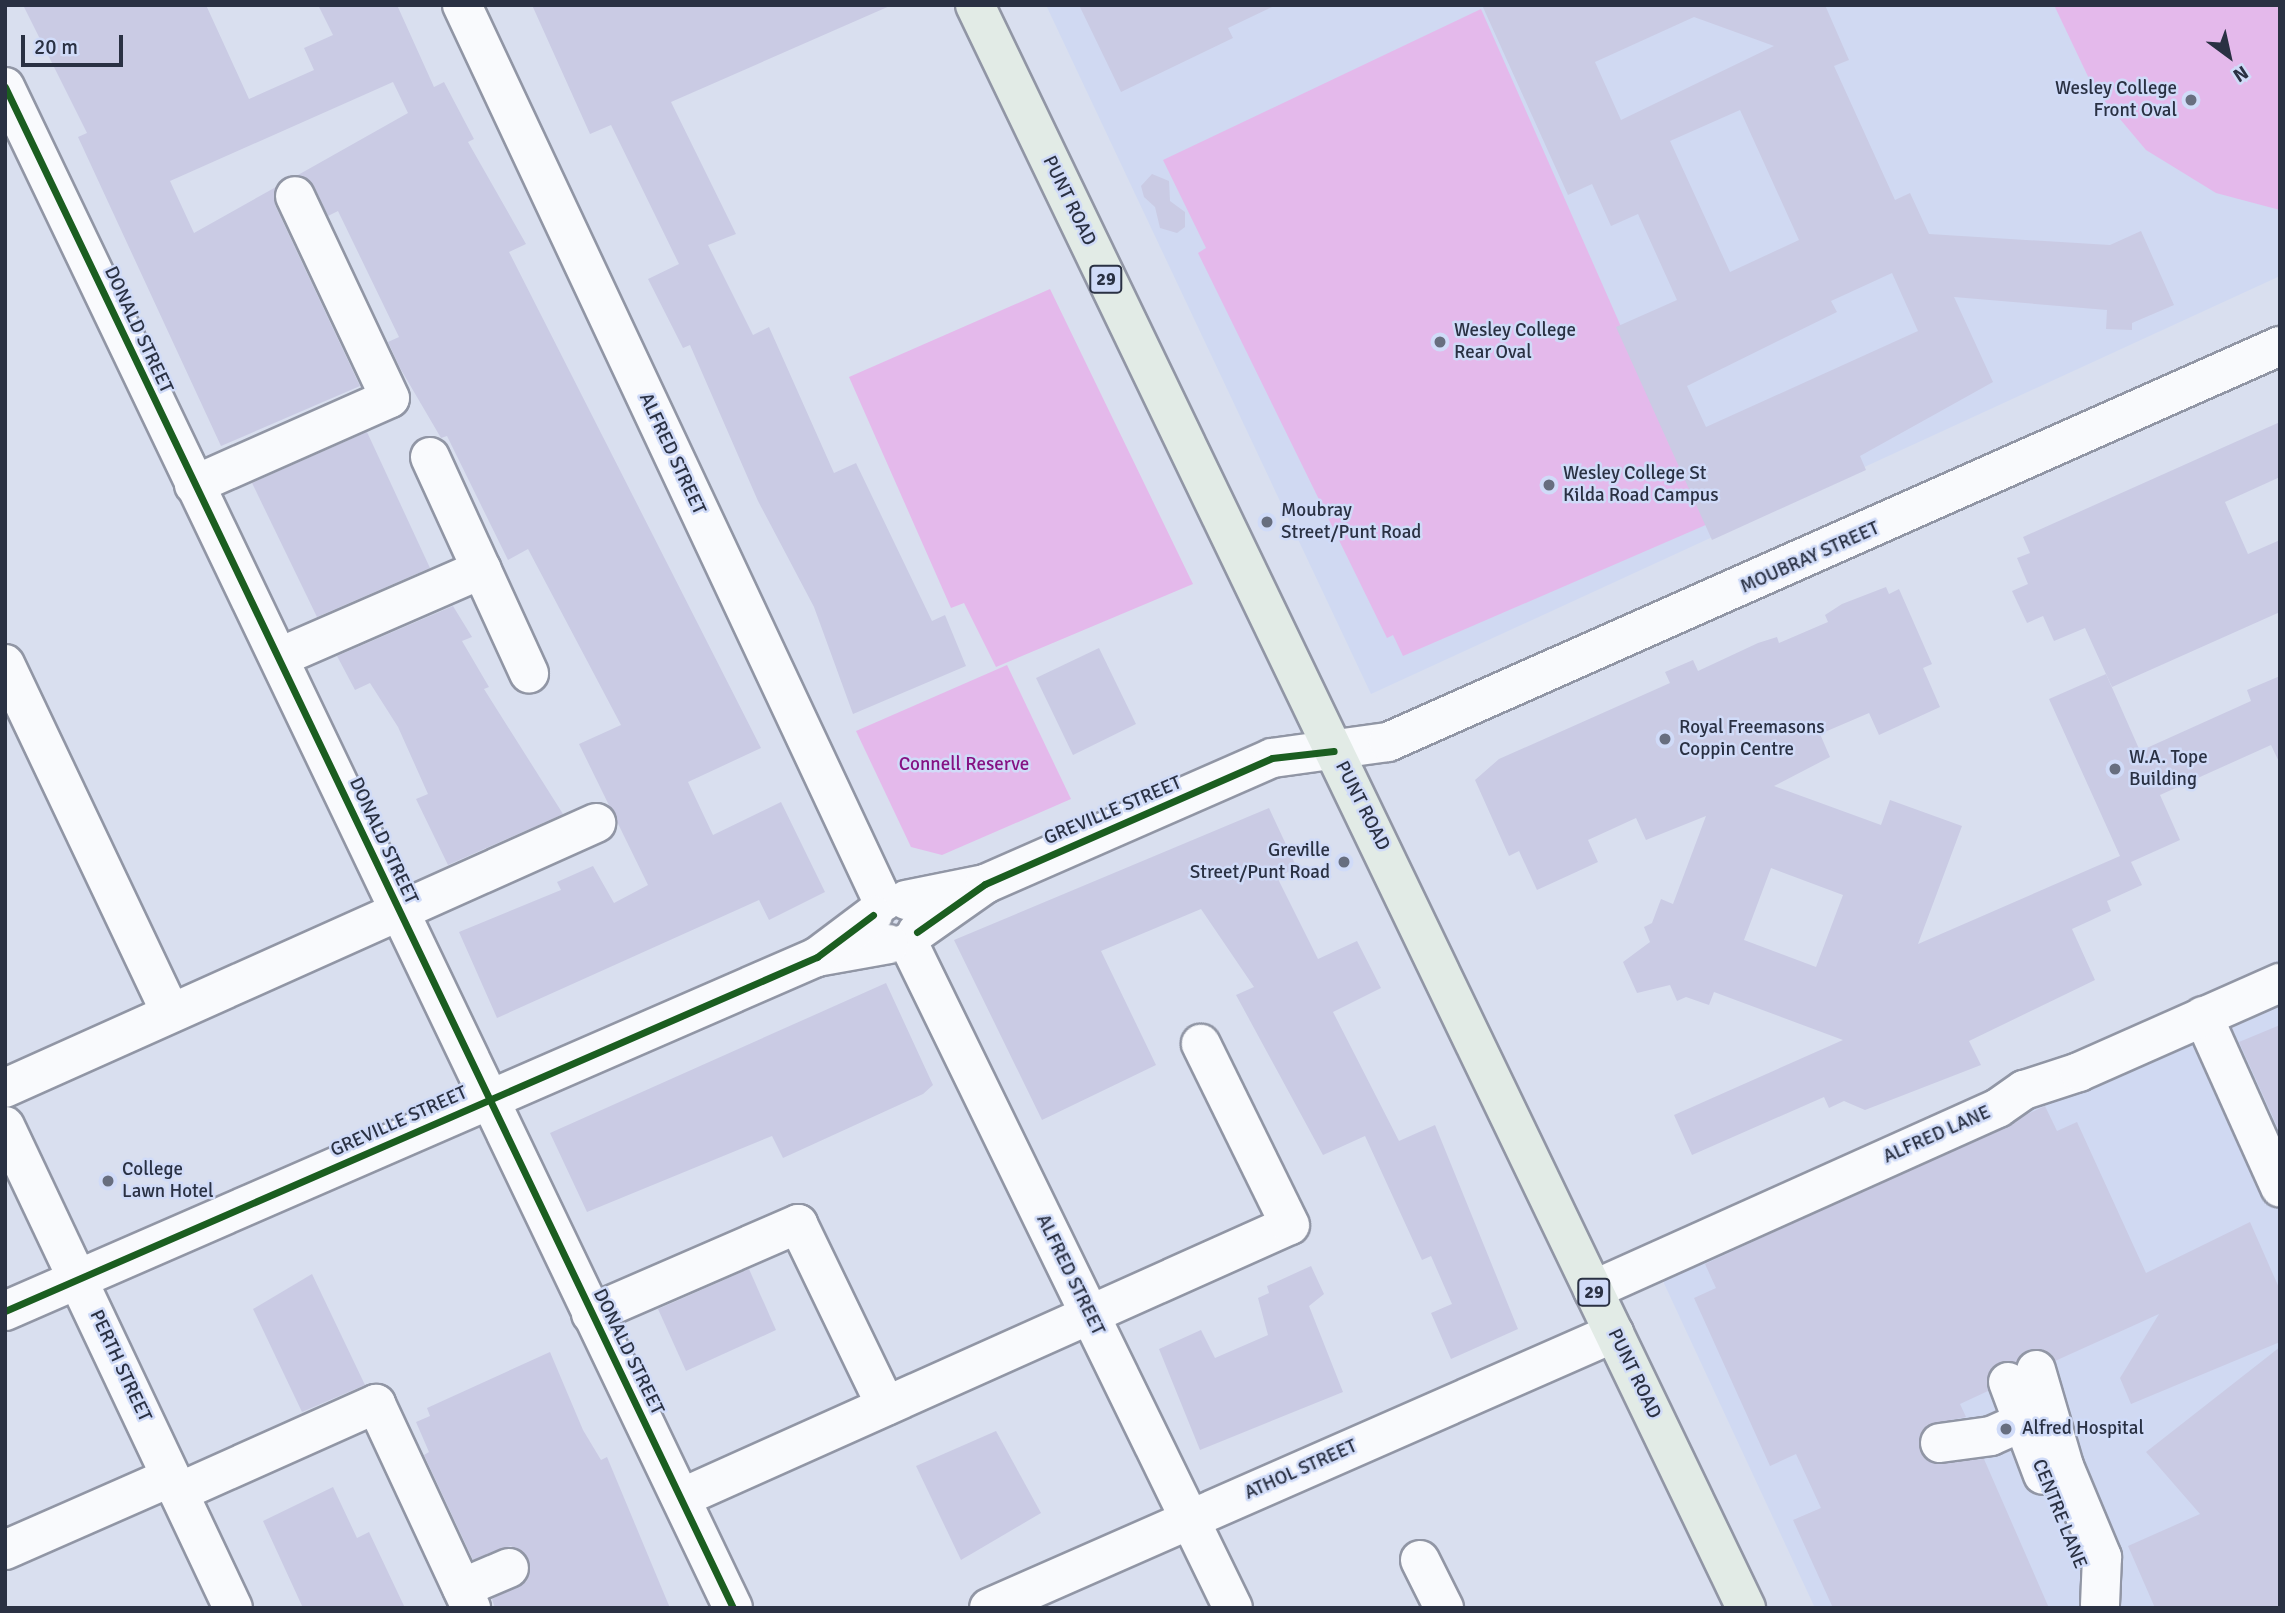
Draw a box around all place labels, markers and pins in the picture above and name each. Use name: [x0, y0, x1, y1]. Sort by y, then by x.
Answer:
place label: Wesley College Front Oval: [2055, 78, 2177, 122]
marker: Wesley College Front Oval: [2183, 92, 2199, 108]
place label: Wesley College Rear Oval: [1454, 320, 1576, 364]
marker: Wesley College Rear Oval: [1432, 334, 1448, 350]
place label: Wesley College St Kilda Road Campus: [1563, 463, 1719, 507]
marker: Wesley College St Kilda Road Campus: [1541, 477, 1557, 493]
place label: Moubray Street/Punt Road: [1281, 500, 1421, 544]
marker: Moubray Street/Punt Road: [1259, 514, 1275, 530]
place label: Royal Freemasons Coppin Centre: [1679, 717, 1825, 761]
marker: Royal Freemasons Coppin Centre: [1657, 731, 1673, 747]
place label: W.A. Tope Building: [2129, 747, 2208, 791]
marker: W.A. Tope Building: [2107, 761, 2123, 777]
place label: Greville Street/Punt Road: [1190, 840, 1330, 884]
marker: Greville Street/Punt Road: [1336, 854, 1352, 870]
place label: College Lawn Hotel: [122, 1159, 214, 1203]
marker: College Lawn Hotel: [100, 1173, 116, 1189]
place label: Alfred Hospital: [2022, 1418, 2144, 1440]
marker: Alfred Hospital: [1996, 1419, 2016, 1439]

